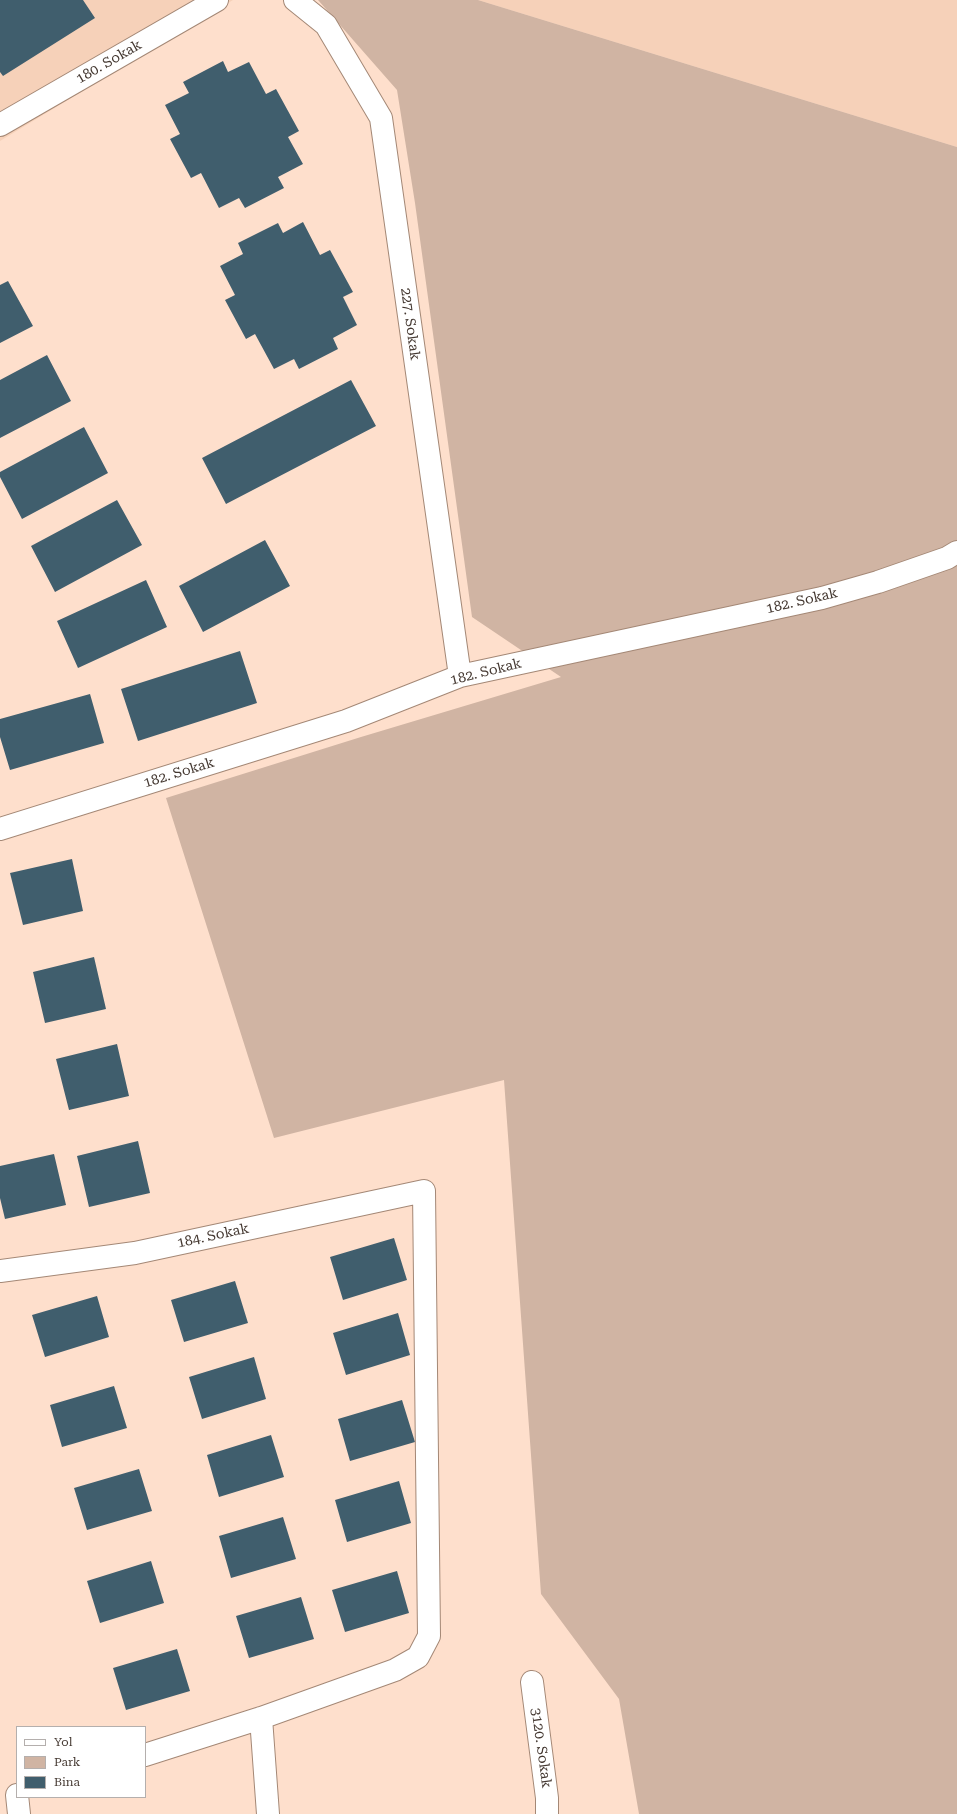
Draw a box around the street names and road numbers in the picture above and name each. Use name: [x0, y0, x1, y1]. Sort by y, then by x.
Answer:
street label: 180. Sokak: [73, 36, 145, 88]
street label: 227. Sokak: [397, 287, 423, 361]
street label: 182. Sokak: [765, 585, 839, 617]
street label: 182. Sokak: [449, 655, 523, 689]
street label: 182. Sokak: [142, 754, 216, 792]
street label: 184. Sokak: [176, 1220, 250, 1252]
street label: 3120. Sokak: [527, 1707, 555, 1789]

